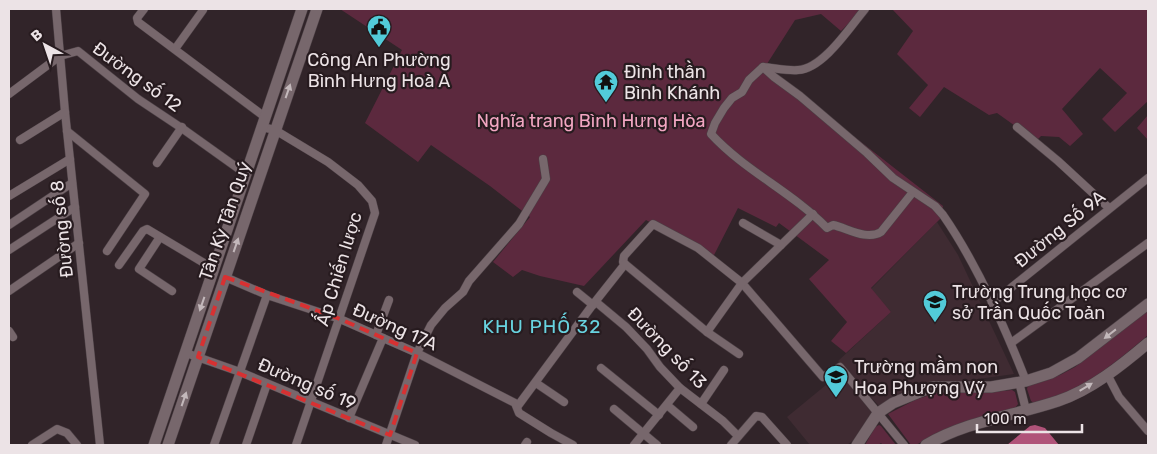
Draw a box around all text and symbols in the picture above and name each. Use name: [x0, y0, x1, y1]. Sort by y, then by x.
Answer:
public building icon: Công An Phường Bình Hưng Hoà A: [366, 14, 392, 48]
north arrow: [20, 20, 70, 70]
text: B: [28, 26, 46, 45]
street label: Đường số 12: [88, 37, 186, 117]
place label: Công An Phường Bình Hưng Hoà A: [307, 49, 451, 92]
place label: Đình thần Bình Khánh: [624, 60, 720, 104]
temple icon: Đình thần Bình Khánh: [593, 69, 619, 103]
one-way arrow: [285, 84, 292, 99]
park label: Nghĩa trang Bình Hưng Hòa: [476, 110, 706, 132]
street label: Tân Kỳ Tân Quý: [194, 159, 256, 283]
street label: Đường số 8: [45, 179, 78, 279]
street label: Đường Số 9A: [1010, 185, 1110, 272]
street label: Ấp Chiến lược: [308, 208, 367, 329]
one-way arrow: [232, 237, 240, 252]
place label: Trường Trung học cơ sở Trần Quốc Toản: [952, 281, 1127, 324]
school or university icon: Trường Trung học cơ sở Trần Quốc Toản: [922, 289, 948, 323]
one-way arrow: [198, 296, 205, 311]
street label: Đường 17A: [349, 299, 441, 355]
street label: Đường số 13: [623, 302, 712, 393]
district label: KHU PHỐ 32: [483, 312, 601, 338]
one-way arrow: [1104, 328, 1117, 339]
street label: Đường số 19: [254, 353, 360, 415]
place label: Trường mầm non Hoa Phượng Vỹ: [854, 355, 998, 399]
school or university icon: Trường mầm non Hoa Phượng Vỹ: [823, 364, 849, 398]
one-way arrow: [1080, 382, 1093, 391]
one-way arrow: [180, 391, 188, 406]
scale bar: [977, 402, 1082, 434]
text: 100 m: [984, 410, 1026, 428]

